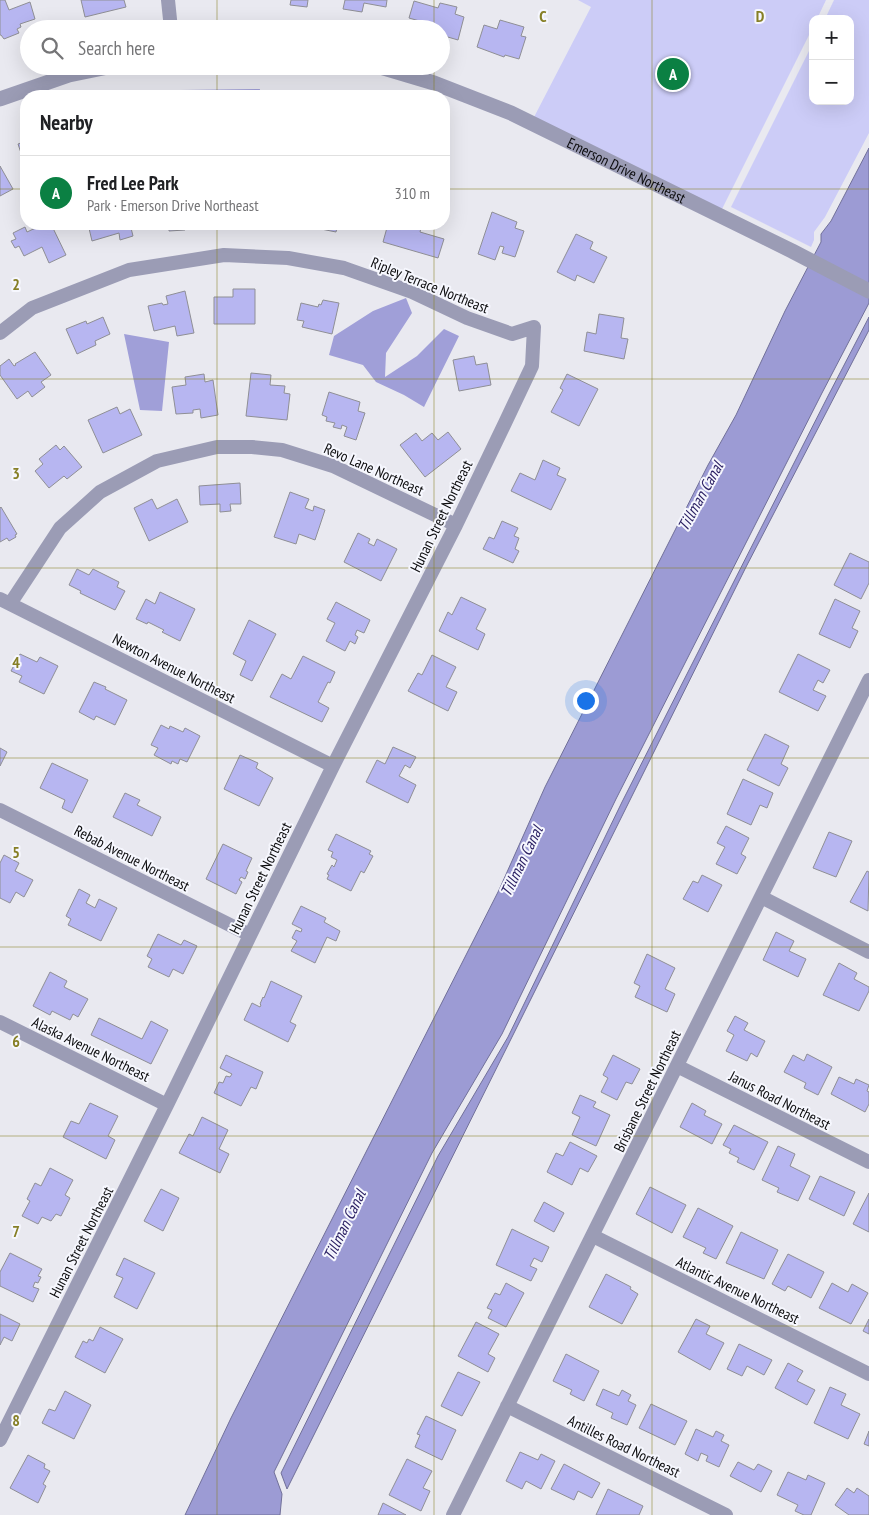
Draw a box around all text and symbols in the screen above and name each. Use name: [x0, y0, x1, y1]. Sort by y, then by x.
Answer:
text: C: [539, 6, 547, 26]
text: D: [756, 6, 765, 26]
map controls: [809, 15, 854, 105]
button: +: [809, 15, 854, 60]
search box: [20, 20, 450, 75]
icon: search: [38, 34, 66, 62]
text: Search here: [78, 36, 155, 60]
pin: A: [657, 55, 689, 93]
button: −: [809, 60, 854, 105]
text: Nearby: [40, 109, 93, 136]
street label: Emerson Drive Northeast: [564, 133, 689, 207]
text: Fred Lee Park: [87, 171, 179, 195]
text: A: [52, 183, 60, 203]
text: 310 m: [395, 183, 430, 203]
text: Park · Emerson Drive Northeast: [87, 195, 259, 215]
street label: Ripley Terrace Northeast: [368, 253, 492, 317]
text: 2: [12, 274, 20, 294]
street label: Revo Lane Northeast: [321, 439, 427, 499]
street label: Hunan Street Northeast: [406, 457, 476, 575]
water label: Tillman Canal: [673, 457, 728, 534]
text: 3: [12, 463, 20, 483]
street label: Newton Avenue Northeast: [110, 629, 238, 707]
text: 4: [12, 652, 20, 672]
your location: [573, 688, 599, 714]
street label: Hunan Street Northeast: [225, 819, 295, 937]
street label: Rebab Avenue Northeast: [71, 821, 193, 895]
water label: Tillman Canal: [495, 821, 547, 900]
text: 5: [12, 842, 20, 862]
street label: Alaska Avenue Northeast: [29, 1012, 153, 1086]
street label: Brisbane Street Northeast: [609, 1027, 685, 1155]
text: 6: [12, 1031, 20, 1051]
street label: Janus Road Northeast: [725, 1066, 834, 1134]
street label: Hunan Street Northeast: [45, 1183, 117, 1301]
water label: Tillman Canal: [318, 1185, 370, 1264]
text: 7: [12, 1221, 20, 1241]
street label: Atlantic Avenue Northeast: [673, 1252, 803, 1328]
text: 8: [12, 1410, 20, 1430]
street label: Antilles Road Northeast: [565, 1411, 683, 1481]

